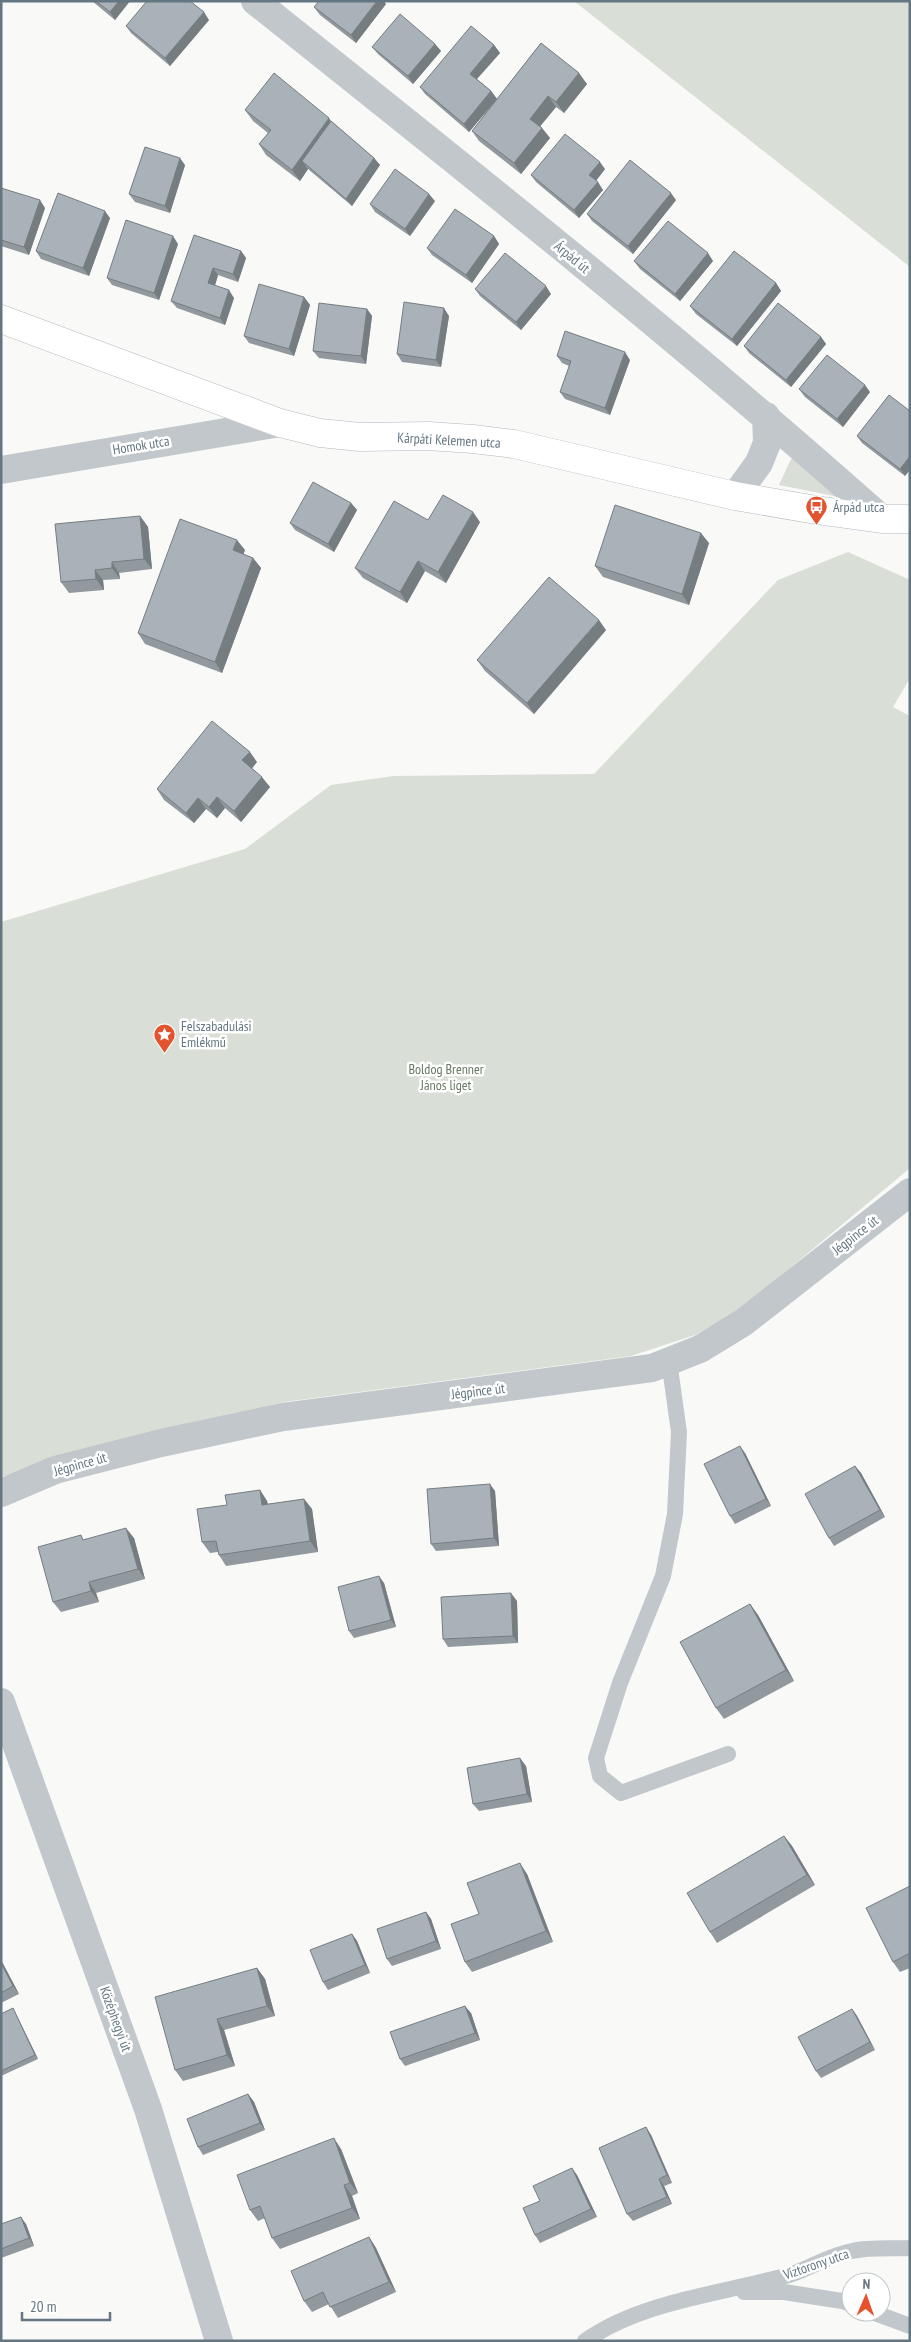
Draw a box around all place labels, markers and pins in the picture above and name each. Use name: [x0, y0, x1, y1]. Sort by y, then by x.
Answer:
bus stop icon: Árpád utca: [805, 495, 829, 526]
place label: Árpád utca: [833, 498, 885, 516]
place label: Felszabadulási Emlékmű: [181, 1017, 252, 1051]
place icon: Felszabadulási Emlékmű: [153, 1022, 177, 1053]

